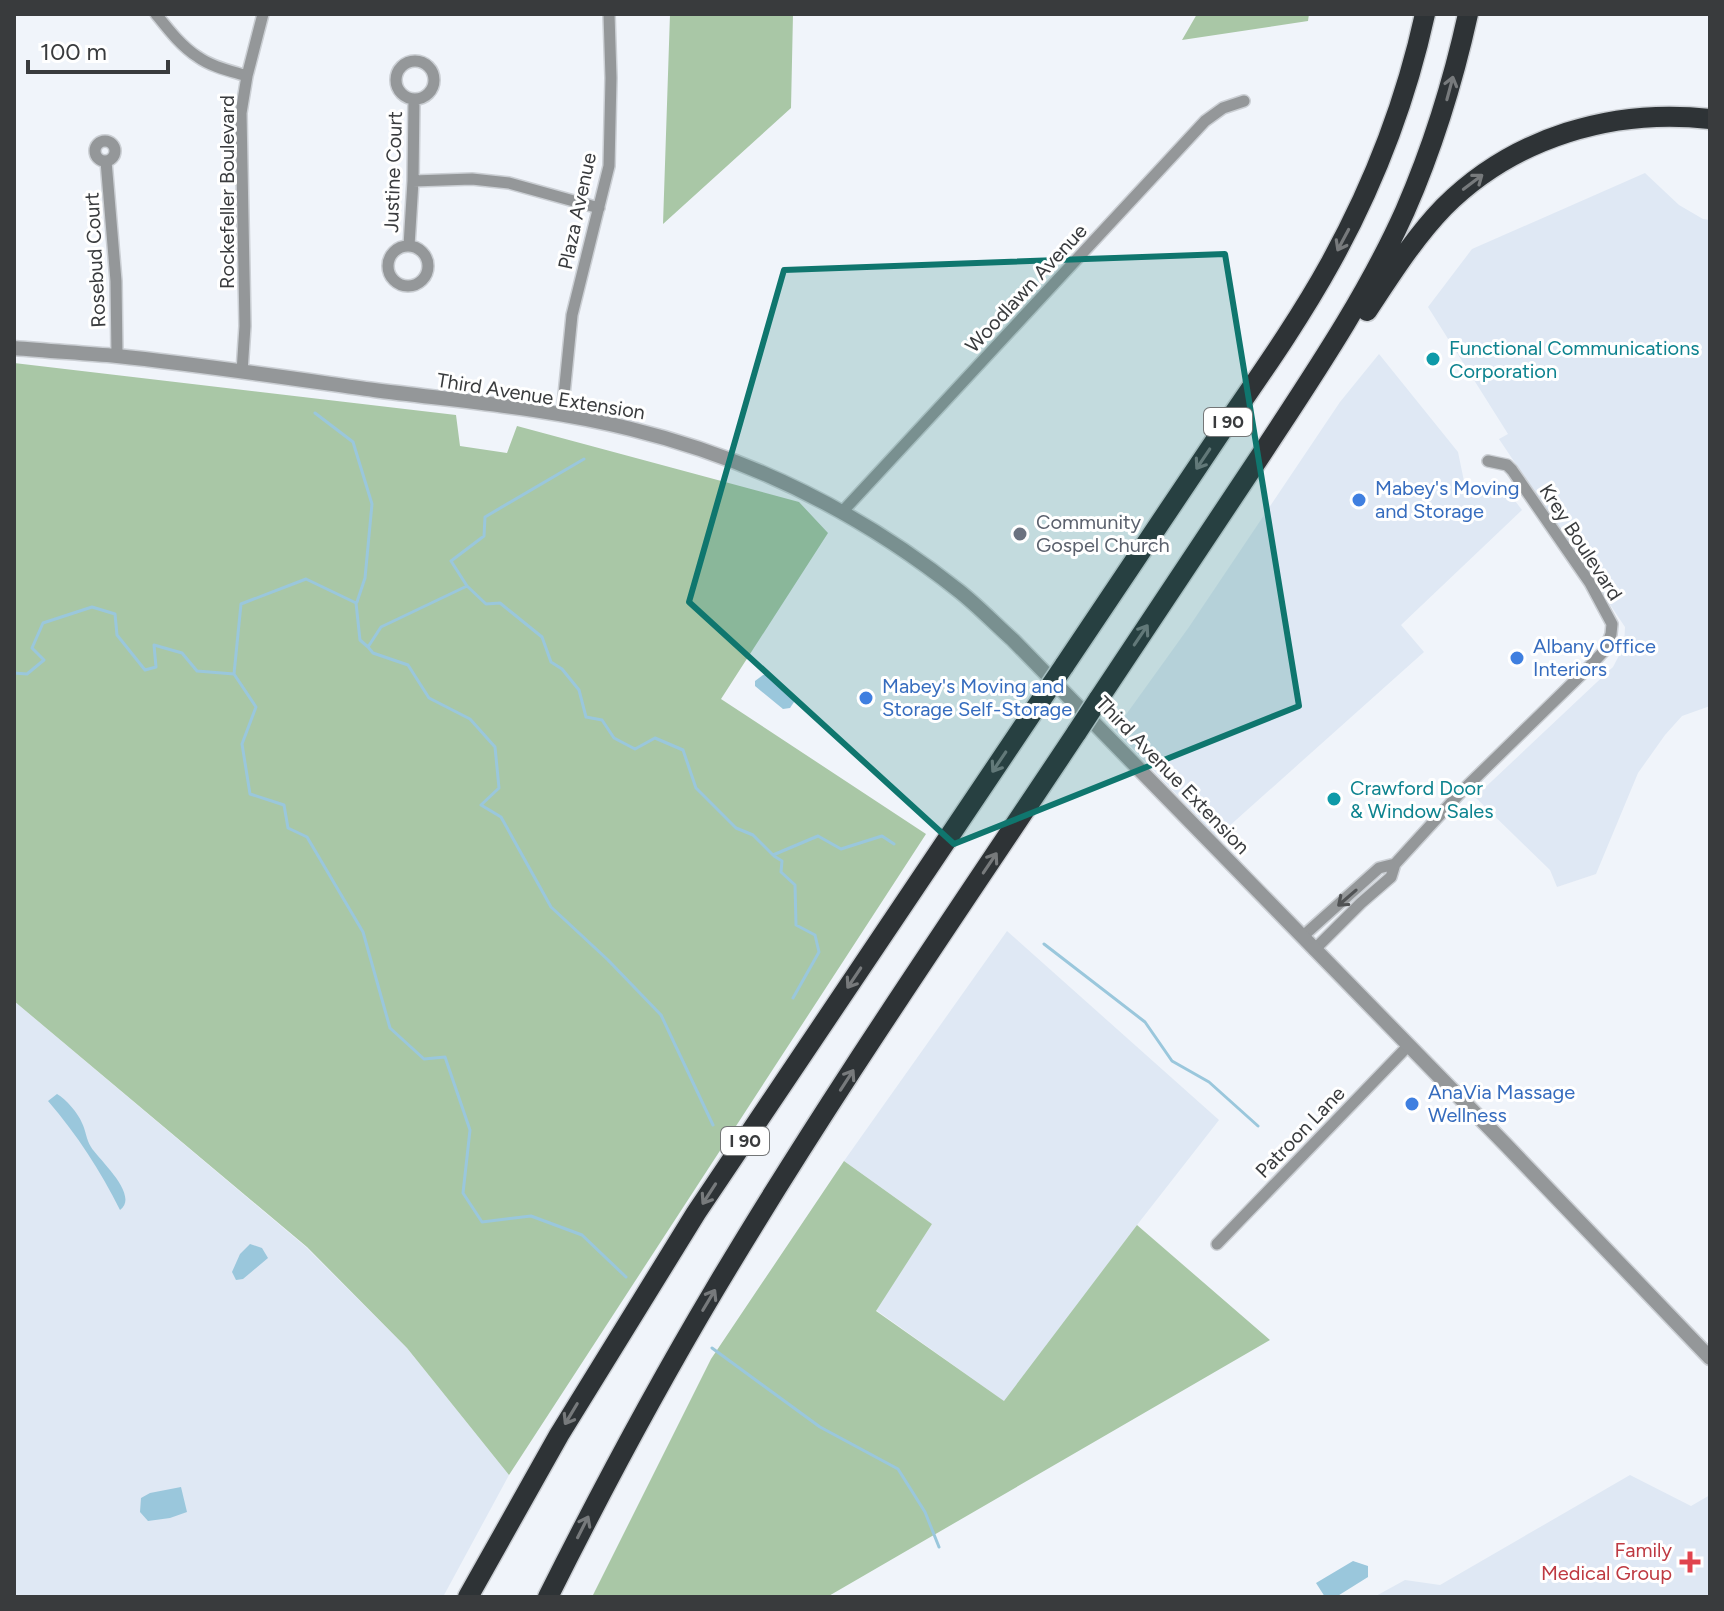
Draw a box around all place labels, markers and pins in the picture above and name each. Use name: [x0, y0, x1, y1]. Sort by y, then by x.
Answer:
place label: Functional Communications Corporation: [1449, 336, 1700, 383]
marker: Functional Communications Corporation: [1424, 350, 1442, 368]
place label: Mabey's Moving and Storage: [1375, 476, 1519, 523]
marker: Mabey's Moving and Storage: [1350, 491, 1368, 509]
place label: Community Gospel Church: [1036, 510, 1170, 557]
marker: Community Gospel Church: [1011, 525, 1029, 543]
place label: Albany Office Interiors: [1533, 634, 1656, 681]
marker: Albany Office Interiors: [1508, 649, 1526, 667]
place label: Mabey's Moving and Storage Self-Storage: [882, 674, 1072, 721]
marker: Mabey's Moving and Storage Self-Storage: [857, 689, 875, 707]
place label: Crawford Door & Window Sales: [1350, 776, 1494, 823]
marker: Crawford Door & Window Sales: [1325, 790, 1343, 808]
place label: AnaVia Massage Wellness: [1428, 1080, 1575, 1127]
marker: AnaVia Massage Wellness: [1403, 1095, 1421, 1113]
place label: Family Medical Group: [1541, 1538, 1672, 1585]
marker: Family Medical Group: [1679, 1551, 1701, 1573]

